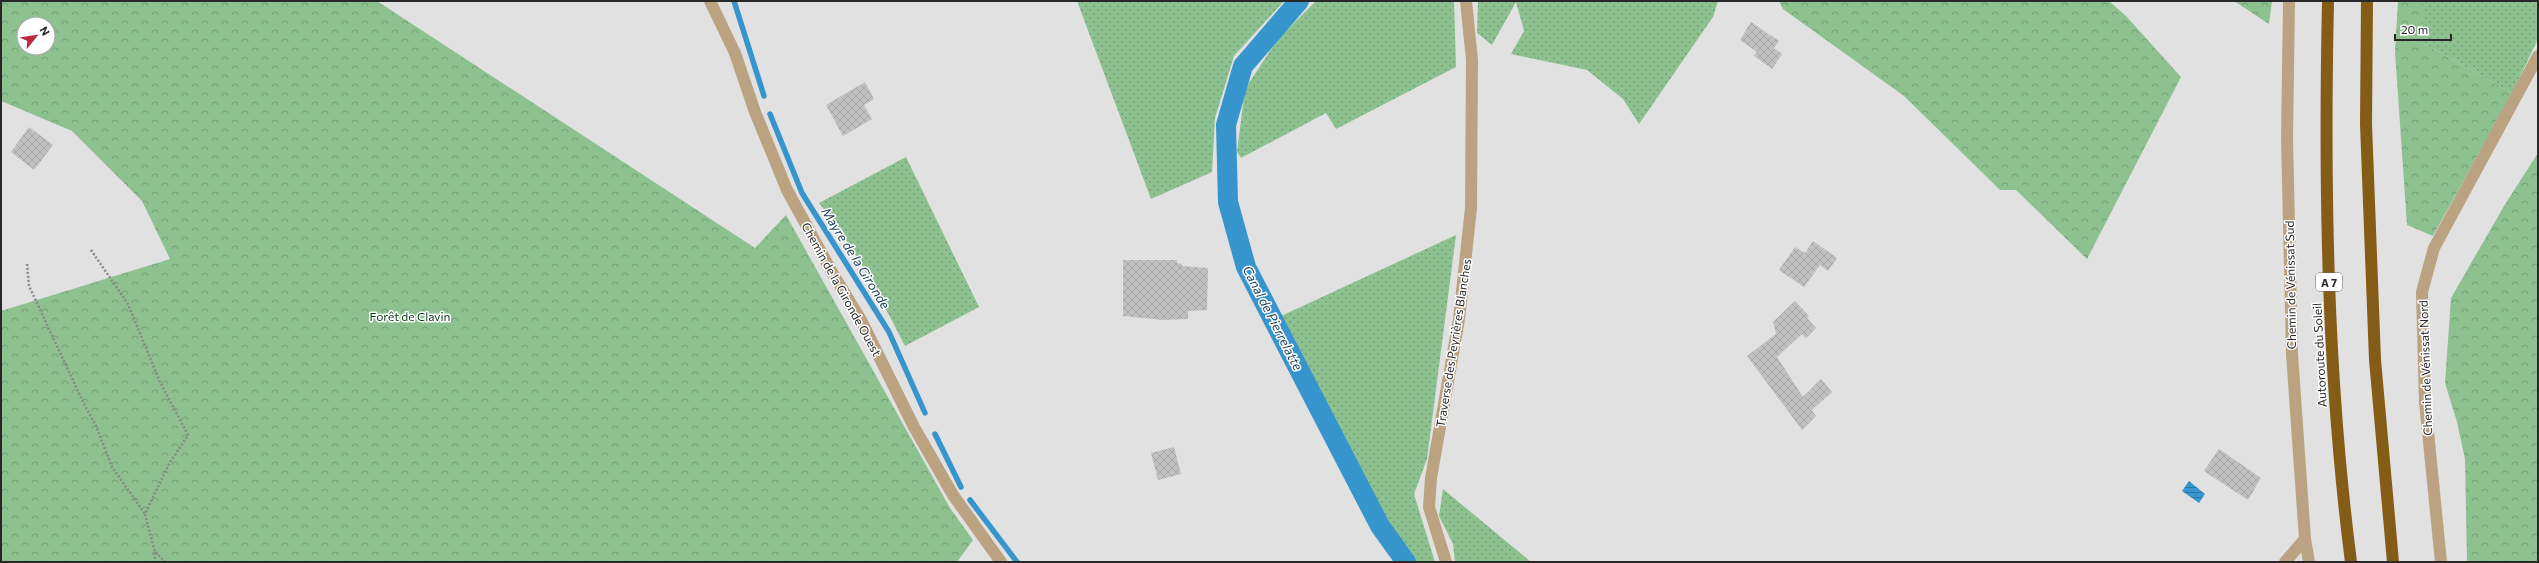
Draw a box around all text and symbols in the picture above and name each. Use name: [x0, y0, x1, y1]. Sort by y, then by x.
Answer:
north arrow: [16, 16, 56, 56]
scale bar: [2395, 16, 2451, 42]
text: 20 m: [2401, 22, 2428, 36]
text: N: [37, 24, 53, 38]
water label: Mayre de la Gironde: [818, 204, 894, 312]
street label: Chemin de la Gironde Ouest: [799, 220, 885, 358]
street label: Chemin de Vénissat Sud: [2282, 221, 2298, 349]
street label: Traverse des Peyrières Blanches: [1433, 258, 1473, 428]
water label: Canal de Pierrelatte: [1240, 263, 1306, 373]
road number: A 7: [2316, 273, 2342, 291]
street label: Chemin de Vénissat Nord: [2416, 300, 2434, 436]
street label: Autoroute du Soleil: [2309, 302, 2329, 408]
park label: Forêt de Clavin: [370, 309, 450, 323]

